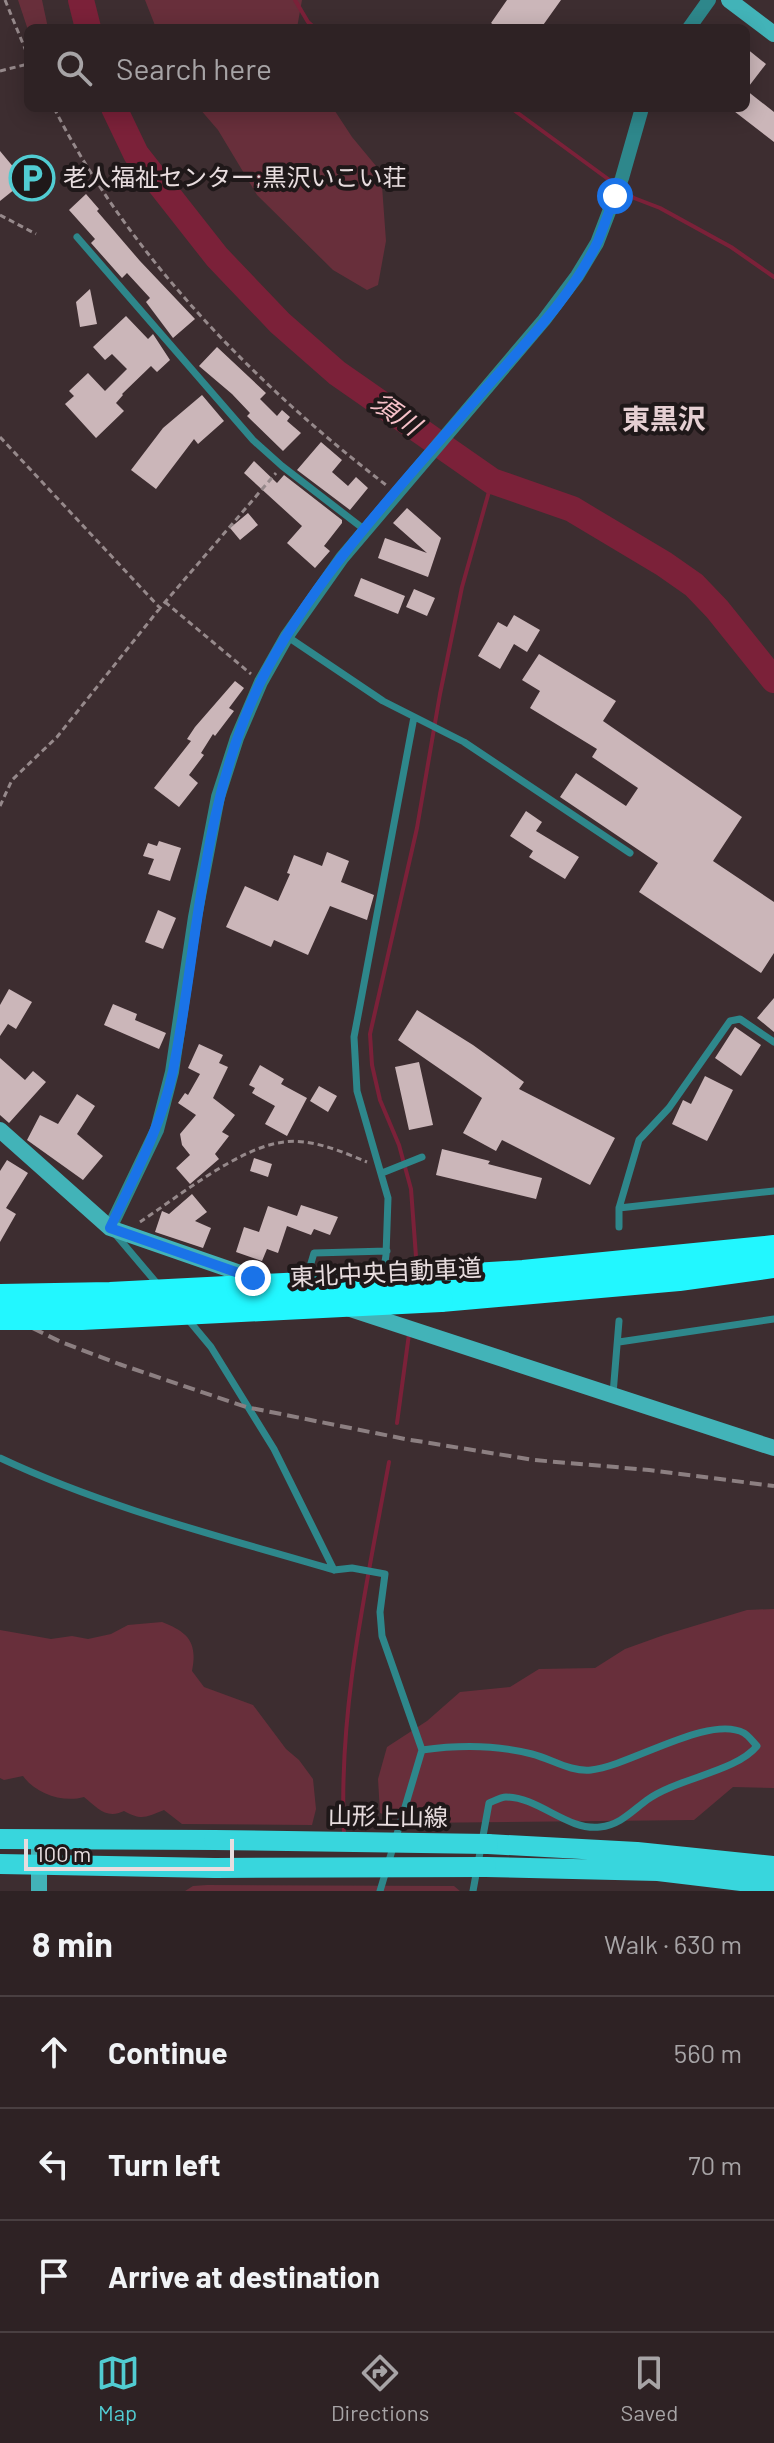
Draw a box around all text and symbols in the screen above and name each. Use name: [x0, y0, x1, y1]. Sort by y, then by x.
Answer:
search box: [24, 24, 750, 112]
icon: search: [52, 46, 96, 90]
text: Search here: [116, 50, 272, 86]
parking icon: 老人福祉センター;黒沢いこい荘: [8, 154, 56, 202]
place label: 老人福祉センター;黒沢いこい荘: [63, 162, 406, 191]
route start: [597, 178, 633, 214]
water label: 須川: [367, 385, 429, 442]
district label: 東黒沢: [622, 401, 706, 435]
street label: 東北中央自動車道: [289, 1252, 483, 1291]
route end: [235, 1260, 271, 1296]
street label: 山形上山線: [328, 1800, 448, 1831]
scale bar: [24, 1835, 234, 1871]
text: 100 m: [36, 1840, 91, 1866]
text: 8 min: [32, 1923, 113, 1964]
text: Walk · 630 m: [604, 1928, 742, 1959]
icon: ahead: [32, 2030, 76, 2074]
text: Continue: [108, 2034, 228, 2070]
text: 560 m: [674, 2037, 742, 2068]
icon: left: [32, 2142, 76, 2186]
text: Turn left: [108, 2146, 221, 2182]
text: 70 m: [688, 2149, 742, 2180]
icon: arrive: [32, 2254, 76, 2298]
text: Arrive at destination: [108, 2258, 380, 2294]
tab: Map: [96, 2351, 140, 2425]
tab: Directions: [331, 2351, 429, 2425]
tab: Saved: [621, 2351, 678, 2425]

